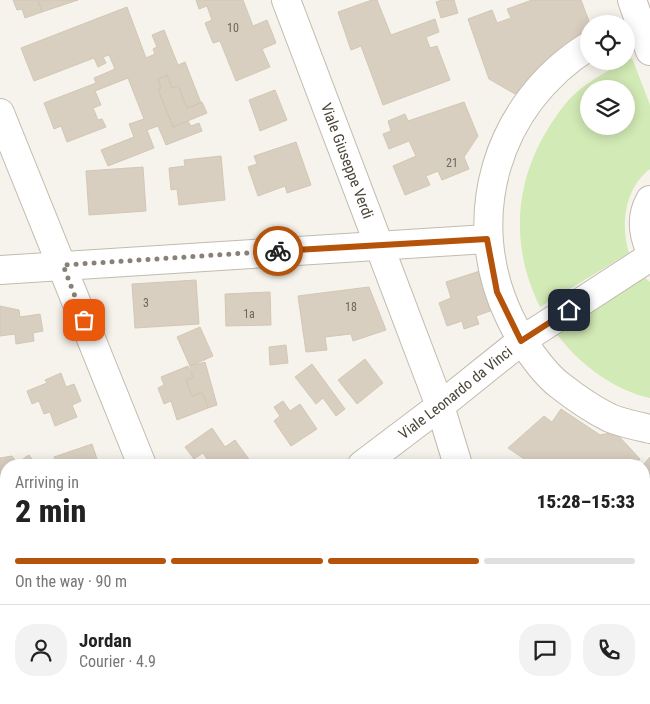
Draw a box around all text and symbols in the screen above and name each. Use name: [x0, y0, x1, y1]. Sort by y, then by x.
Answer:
map controls: [580, 15, 635, 135]
button: locate: [580, 15, 635, 70]
house number: 10: [227, 21, 239, 35]
button: layers: [580, 80, 635, 135]
street label: Viale Giuseppe Verdi: [317, 100, 377, 221]
house number: 21: [446, 156, 458, 170]
courier: [253, 226, 303, 276]
icon: bike: [264, 237, 292, 265]
pin: [548, 289, 590, 331]
house number: 3: [143, 296, 149, 310]
icon: home: [555, 296, 583, 324]
pin: [63, 299, 105, 341]
house number: 18: [345, 300, 357, 314]
icon: bag: [70, 306, 98, 334]
house number: 1a: [243, 307, 255, 321]
street label: Viale Leonardo da Vinci: [395, 343, 516, 443]
text: Arriving in: [15, 473, 79, 492]
text: 15:28–15:33: [537, 490, 635, 513]
text: 2 min: [15, 492, 86, 530]
text: On the way · 90 m: [15, 572, 127, 591]
button: person: [15, 624, 67, 676]
button: chat: [519, 624, 571, 676]
button: phone: [583, 624, 635, 676]
text: Jordan: [79, 629, 132, 652]
text: Courier · 4.9: [79, 652, 156, 671]

